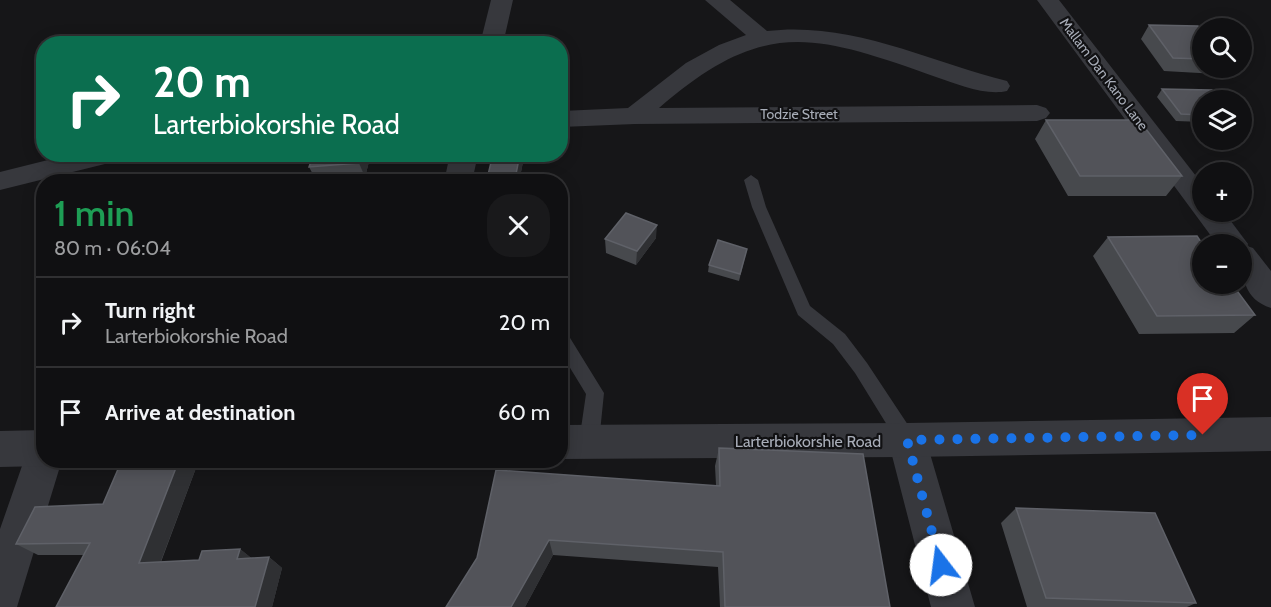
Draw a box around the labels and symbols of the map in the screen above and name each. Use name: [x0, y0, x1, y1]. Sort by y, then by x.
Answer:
street label: Mallam Dan Kano Lane: [1056, 14, 1152, 134]
street label: Todzie Street: [760, 105, 838, 123]
pin: [1177, 373, 1228, 435]
street label: Larterbiokorshie Road: [735, 432, 881, 451]
position arrow: [909, 533, 973, 597]

